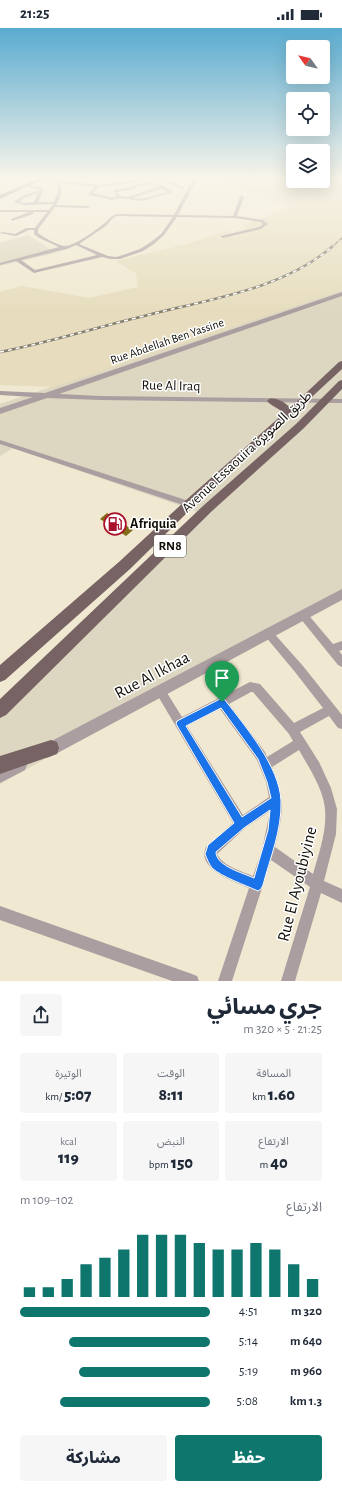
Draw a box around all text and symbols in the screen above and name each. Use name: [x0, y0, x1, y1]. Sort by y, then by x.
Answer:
text: 21:25: [20, 6, 49, 21]
north arrow: [286, 40, 330, 84]
map controls: [286, 40, 330, 188]
button: locate: [286, 92, 330, 136]
button: layers: [286, 144, 330, 188]
street label: Rue Abdellah Ben Yassine: [109, 316, 225, 366]
street label: Rue Al Iraq: [141, 378, 201, 394]
street label: Avenue Essaouira طريق الصويرة: [180, 388, 316, 517]
fuel station icon: Afriquia: [102, 511, 128, 537]
place label: Afriquia: [130, 517, 177, 531]
road number: RN8: [154, 535, 186, 557]
street label: Rue Al Ikhaa: [112, 648, 192, 702]
pin: [205, 661, 239, 702]
icon: arrive: [211, 667, 233, 689]
street label: Rue El Ayoubiyine: [274, 825, 321, 944]
button: share: [20, 994, 62, 1036]
text: جري مسائي: [207, 996, 322, 1018]
text: 21:25 · 5 × 320 m: [243, 1023, 322, 1036]
text: الوتيرة: [55, 1068, 82, 1079]
text: الوقت: [157, 1068, 185, 1079]
text: المسافة: [256, 1068, 291, 1079]
text: 5:07: [64, 1086, 92, 1103]
text: 8:11: [159, 1086, 183, 1103]
text: 1.60: [268, 1086, 295, 1103]
text: /km: [45, 1091, 64, 1102]
text: km: [252, 1091, 268, 1102]
text: kcal: [60, 1136, 77, 1147]
text: النبض: [157, 1136, 185, 1147]
text: الارتفاع: [259, 1136, 289, 1147]
text: 119: [58, 1149, 79, 1166]
text: 150: [171, 1154, 193, 1171]
text: 40: [270, 1154, 288, 1171]
text: bpm: [149, 1159, 171, 1170]
text: m: [260, 1159, 270, 1170]
text: 102–109 m: [20, 1194, 73, 1207]
text: الارتفاع: [286, 1201, 322, 1214]
text: 4:51: [239, 1305, 258, 1318]
text: 320 m: [291, 1305, 322, 1318]
text: 5:14: [239, 1335, 258, 1348]
text: 640 m: [290, 1335, 322, 1348]
text: 5:19: [239, 1365, 258, 1378]
text: 960 m: [290, 1365, 322, 1378]
text: 5:08: [237, 1395, 258, 1408]
text: 1.3 km: [290, 1395, 322, 1408]
button: مشاركة: [20, 1435, 167, 1481]
button: حفظ: [175, 1435, 322, 1481]

